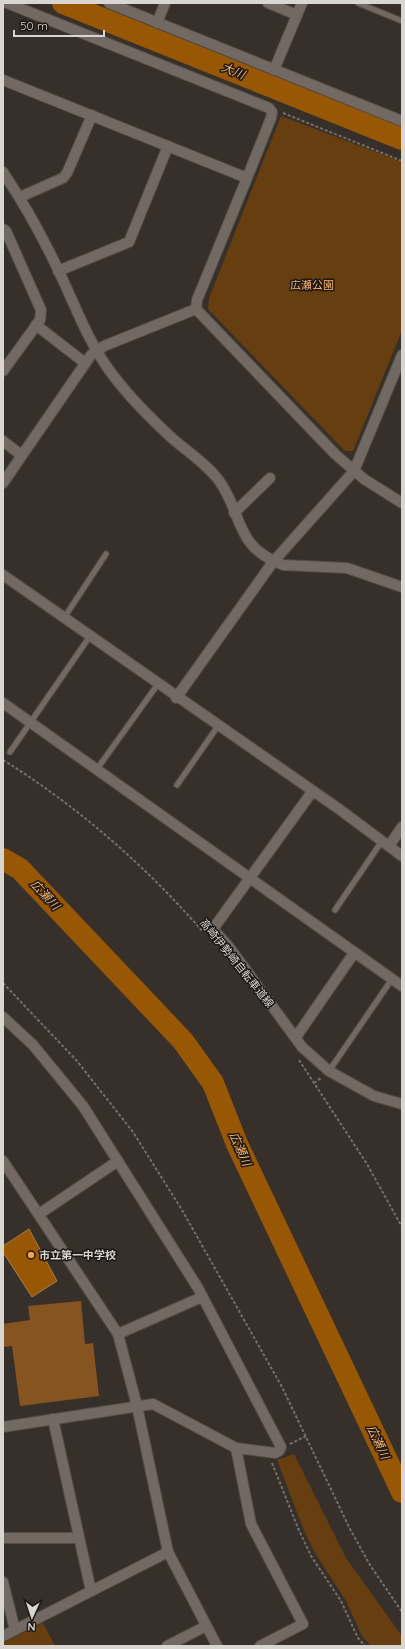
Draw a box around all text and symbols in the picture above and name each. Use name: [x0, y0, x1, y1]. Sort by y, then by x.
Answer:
scale bar: [14, 12, 104, 38]
text: 50 m: [20, 18, 48, 33]
water label: 大川: [219, 59, 249, 83]
park label: 広瀬公園: [290, 278, 334, 292]
water label: 広瀬川: [28, 876, 64, 914]
street label: 高崎伊勢崎自転車道線: [197, 916, 277, 1010]
water label: 広瀬川: [226, 1129, 255, 1170]
place label: 市立第一中学校: [39, 1248, 116, 1262]
marker: 市立第一中学校: [26, 1250, 36, 1260]
water label: 広瀬川: [364, 1422, 394, 1463]
north arrow: [12, 1597, 52, 1637]
text: N: [27, 1620, 36, 1634]

